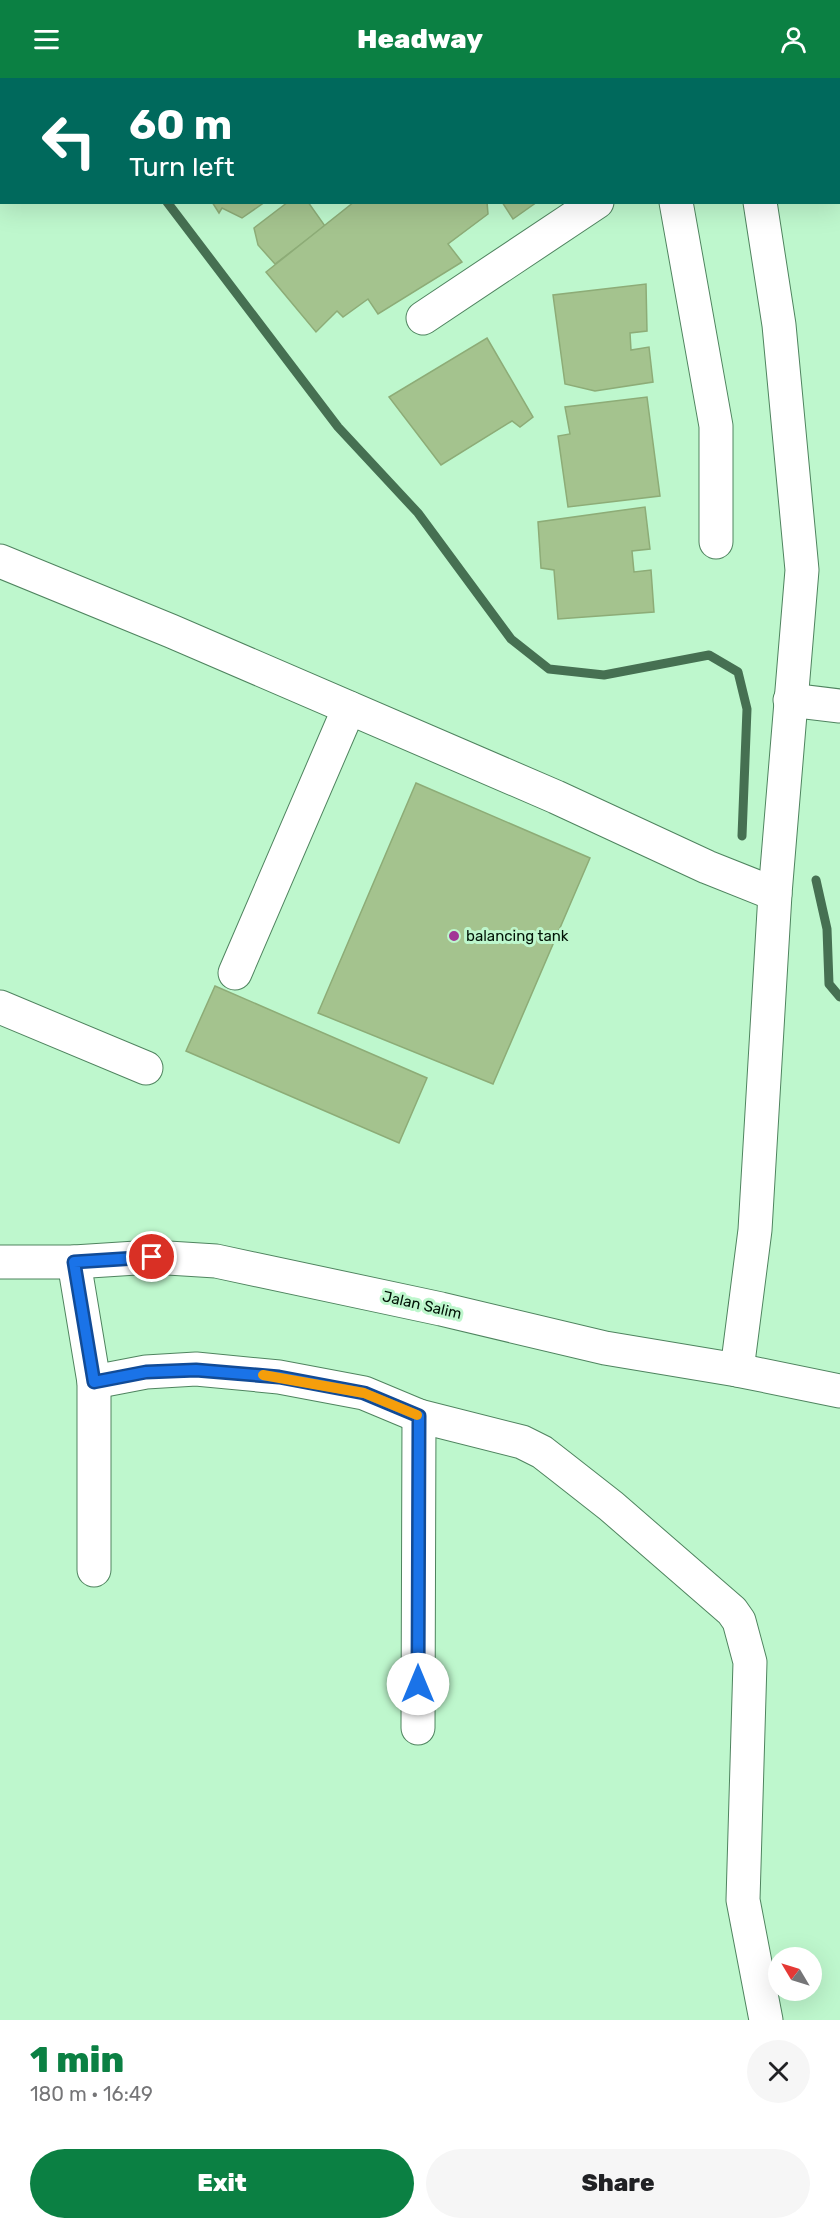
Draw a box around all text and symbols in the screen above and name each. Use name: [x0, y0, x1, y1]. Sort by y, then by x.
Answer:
icon: menu: [30, 23, 63, 56]
text: Headway: [357, 23, 483, 55]
icon: person: [777, 23, 810, 56]
text: 60 m: [129, 100, 232, 150]
icon: left: [30, 102, 108, 180]
text: Turn left: [129, 151, 234, 183]
place label: balancing tank: [466, 927, 569, 945]
marker: balancing tank: [447, 929, 461, 943]
pin: [126, 1231, 177, 1282]
icon: arrive: [135, 1240, 168, 1273]
street label: Jalan Salim: [381, 1287, 463, 1323]
position arrow: [386, 1652, 450, 1716]
north arrow: [768, 1947, 822, 2001]
map controls: [768, 1947, 822, 2001]
text: 1 min: [30, 2038, 124, 2081]
button: close: [747, 2040, 810, 2103]
text: 180 m · 16:49: [30, 2082, 153, 2106]
button: Exit: [30, 2149, 414, 2218]
button: Share: [426, 2149, 810, 2218]

